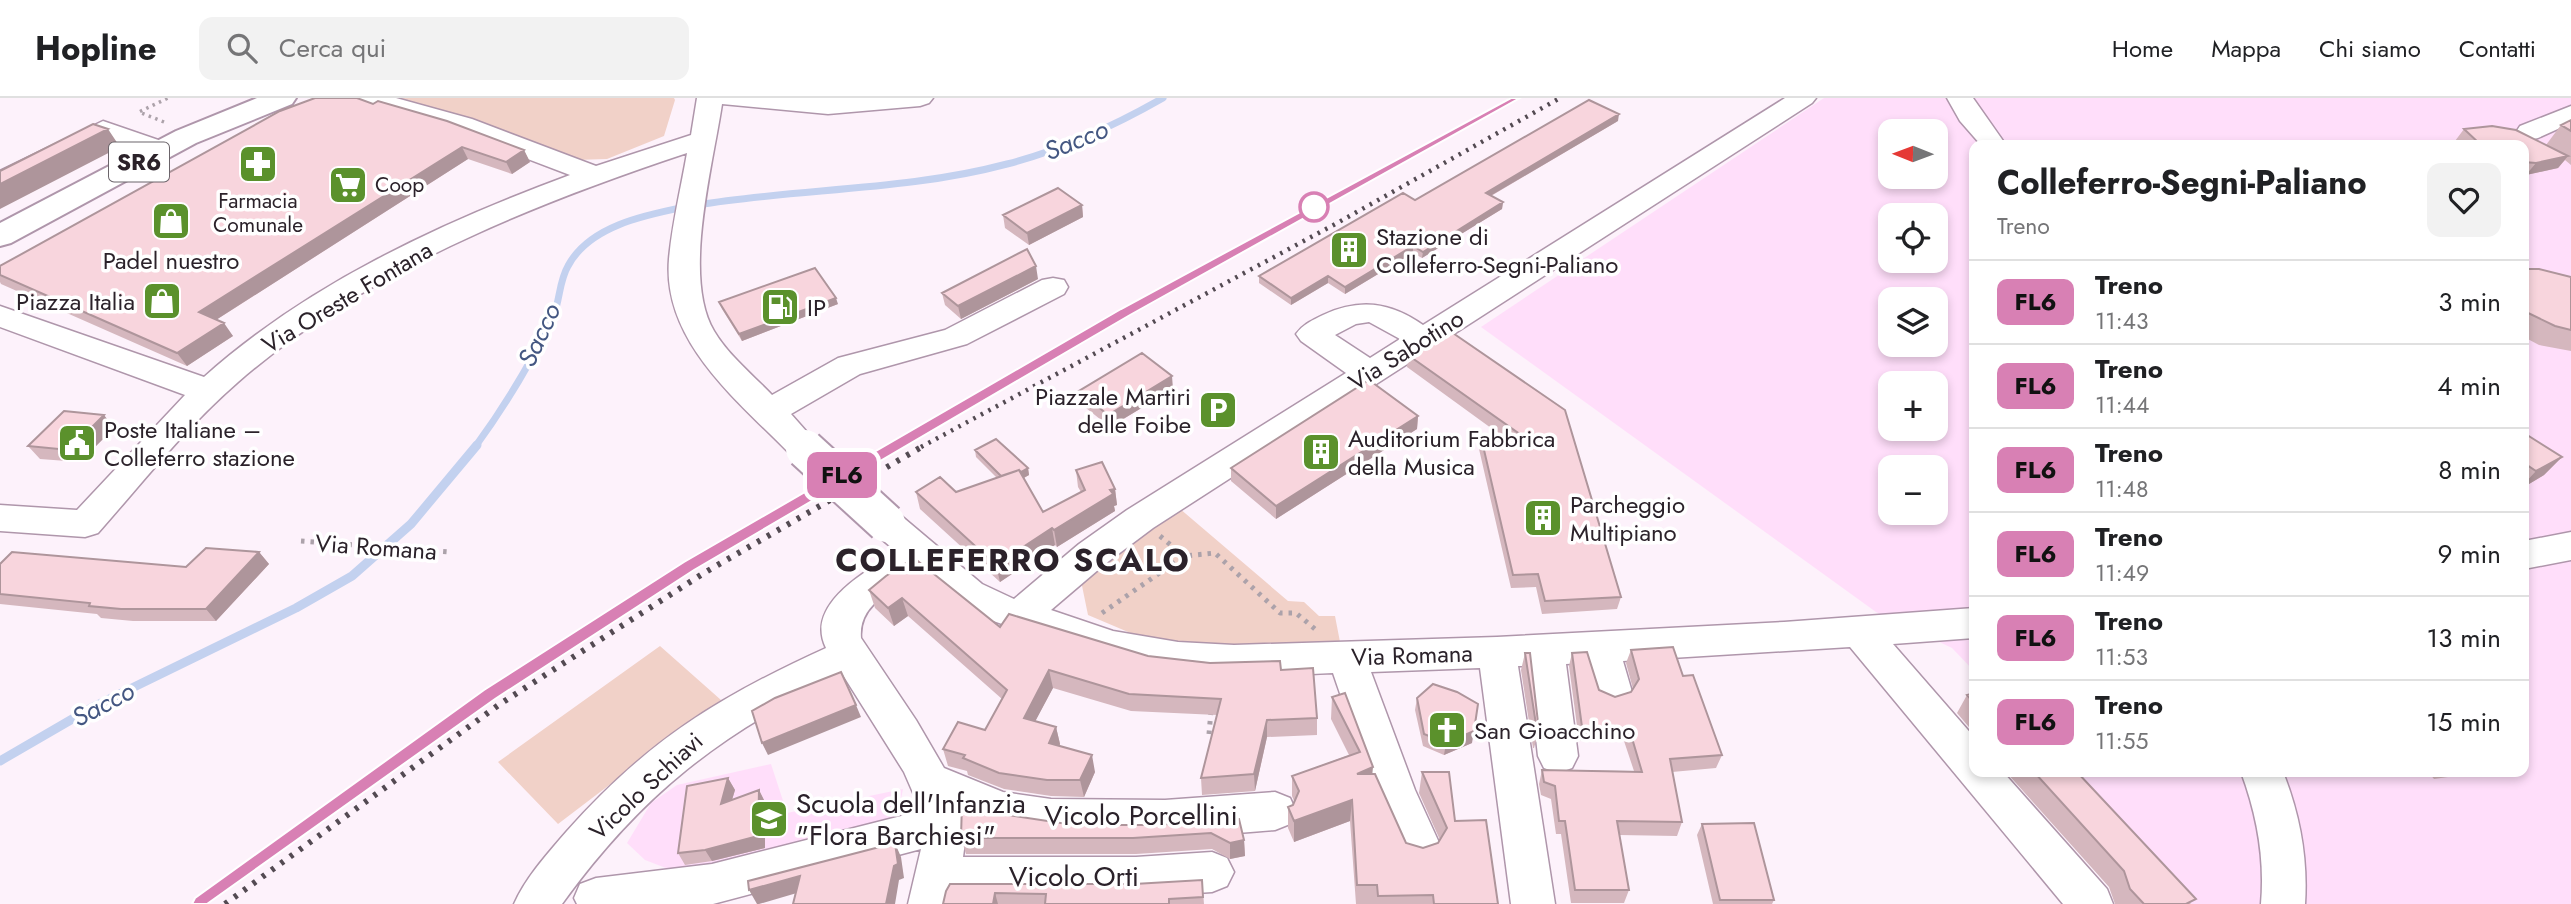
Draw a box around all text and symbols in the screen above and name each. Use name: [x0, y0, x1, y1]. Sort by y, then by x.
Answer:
search box: [199, 17, 689, 80]
text: Hopline: [35, 25, 157, 72]
icon: search: [223, 29, 261, 67]
text: Cerca qui: [279, 29, 386, 67]
text: Home: [2112, 31, 2173, 66]
text: Mappa: [2211, 31, 2281, 66]
text: Chi siamo: [2319, 31, 2421, 66]
text: Contatti: [2459, 31, 2536, 66]
water label: Sacco: [1038, 110, 1114, 170]
north arrow: [1878, 119, 1948, 189]
map controls: [1878, 119, 1948, 525]
road number: SR6: [109, 142, 169, 181]
pharmacy icon: Farmacia Comunale: [237, 143, 279, 185]
text: Colleferro-Segni-Paliano: [1997, 159, 2367, 206]
button: heart: [2427, 163, 2501, 237]
supermarket icon: Coop: [327, 164, 369, 206]
place label: Coop: [375, 170, 424, 200]
place label: Farmacia Comunale: [213, 186, 303, 240]
unlabelled marker: [1299, 192, 1329, 222]
shop icon: Padel nuestro: [150, 200, 192, 242]
button: locate: [1878, 203, 1948, 273]
text: Treno: [1997, 209, 2050, 243]
place label: Stazione di Colleferro-Segni-Paliano: [1376, 219, 1618, 282]
building icon: Stazione di Colleferro-Segni-Paliano: [1328, 229, 1370, 271]
street label: Via Oreste Fontana: [255, 232, 439, 362]
place label: Padel nuestro: [103, 243, 239, 278]
text: Treno: [2095, 266, 2163, 304]
shop icon: Piazza Italia: [141, 280, 183, 322]
text: 3 min: [2438, 283, 2501, 321]
place label: Piazza Italia: [16, 284, 135, 319]
text: FL6: [2015, 284, 2057, 319]
fuel station icon: IP: [759, 286, 801, 328]
button: layers: [1878, 287, 1948, 357]
place label: IP: [807, 290, 826, 325]
water label: Sacco: [508, 297, 570, 373]
street label: Via Sabotino: [1342, 301, 1470, 399]
text: 11:43: [2095, 304, 2149, 338]
text: Treno: [2095, 350, 2163, 388]
text: 4 min: [2437, 367, 2501, 405]
text: FL6: [2015, 368, 2057, 403]
button: +: [1878, 371, 1948, 441]
place label: Piazzale Martiri delle Foibe: [1035, 379, 1191, 442]
text: 11:44: [2095, 388, 2149, 422]
parking icon: Piazzale Martiri delle Foibe: [1197, 389, 1239, 431]
place label: Poste Italiane – Colleferro stazione: [104, 412, 295, 475]
place label: Auditorium Fabbrica della Musica: [1348, 421, 1555, 484]
public building icon: Poste Italiane – Colleferro stazione: [56, 422, 98, 464]
building icon: Auditorium Fabbrica della Musica: [1300, 431, 1342, 473]
text: Treno: [2095, 434, 2163, 472]
text: 8 min: [2438, 451, 2501, 489]
line badge: FL6: [802, 452, 882, 498]
text: FL6: [2015, 452, 2057, 487]
button: −: [1878, 455, 1948, 525]
text: FL6: [821, 457, 863, 492]
text: 11:48: [2095, 472, 2149, 506]
place label: Parcheggio Multipiano: [1570, 487, 1685, 550]
building icon: Parcheggio Multipiano: [1522, 497, 1564, 539]
text: Treno: [2095, 518, 2163, 556]
street label: Via Romana: [314, 525, 438, 569]
text: 9 min: [2438, 535, 2501, 573]
text: FL6: [2015, 536, 2057, 571]
district label: COLLEFERRO SCALO: [835, 537, 1191, 583]
text: 11:49: [2095, 556, 2149, 590]
text: Treno: [2095, 602, 2163, 640]
text: 13 min: [2427, 619, 2501, 657]
text: FL6: [2015, 620, 2057, 655]
street label: Via Romana: [1351, 635, 1473, 675]
text: 11:53: [2095, 640, 2148, 674]
water label: Sacco: [65, 672, 141, 736]
text: Treno: [2095, 686, 2163, 724]
text: 15 min: [2426, 703, 2501, 741]
text: FL6: [2015, 704, 2057, 739]
church icon: San Gioacchino: [1426, 709, 1468, 751]
place label: San Gioacchino: [1474, 713, 1635, 748]
street label: Vicolo Schiavi: [581, 724, 711, 848]
text: 11:55: [2095, 724, 2149, 758]
place label: Scuola dell'Infanzia "Flora Barchiesi": [796, 783, 1026, 856]
street label: Vicolo Porcellini: [1044, 795, 1238, 836]
school or university icon: Scuola dell'Infanzia "Flora Barchiesi": [748, 798, 790, 840]
street label: Vicolo Orti: [1009, 856, 1139, 897]

